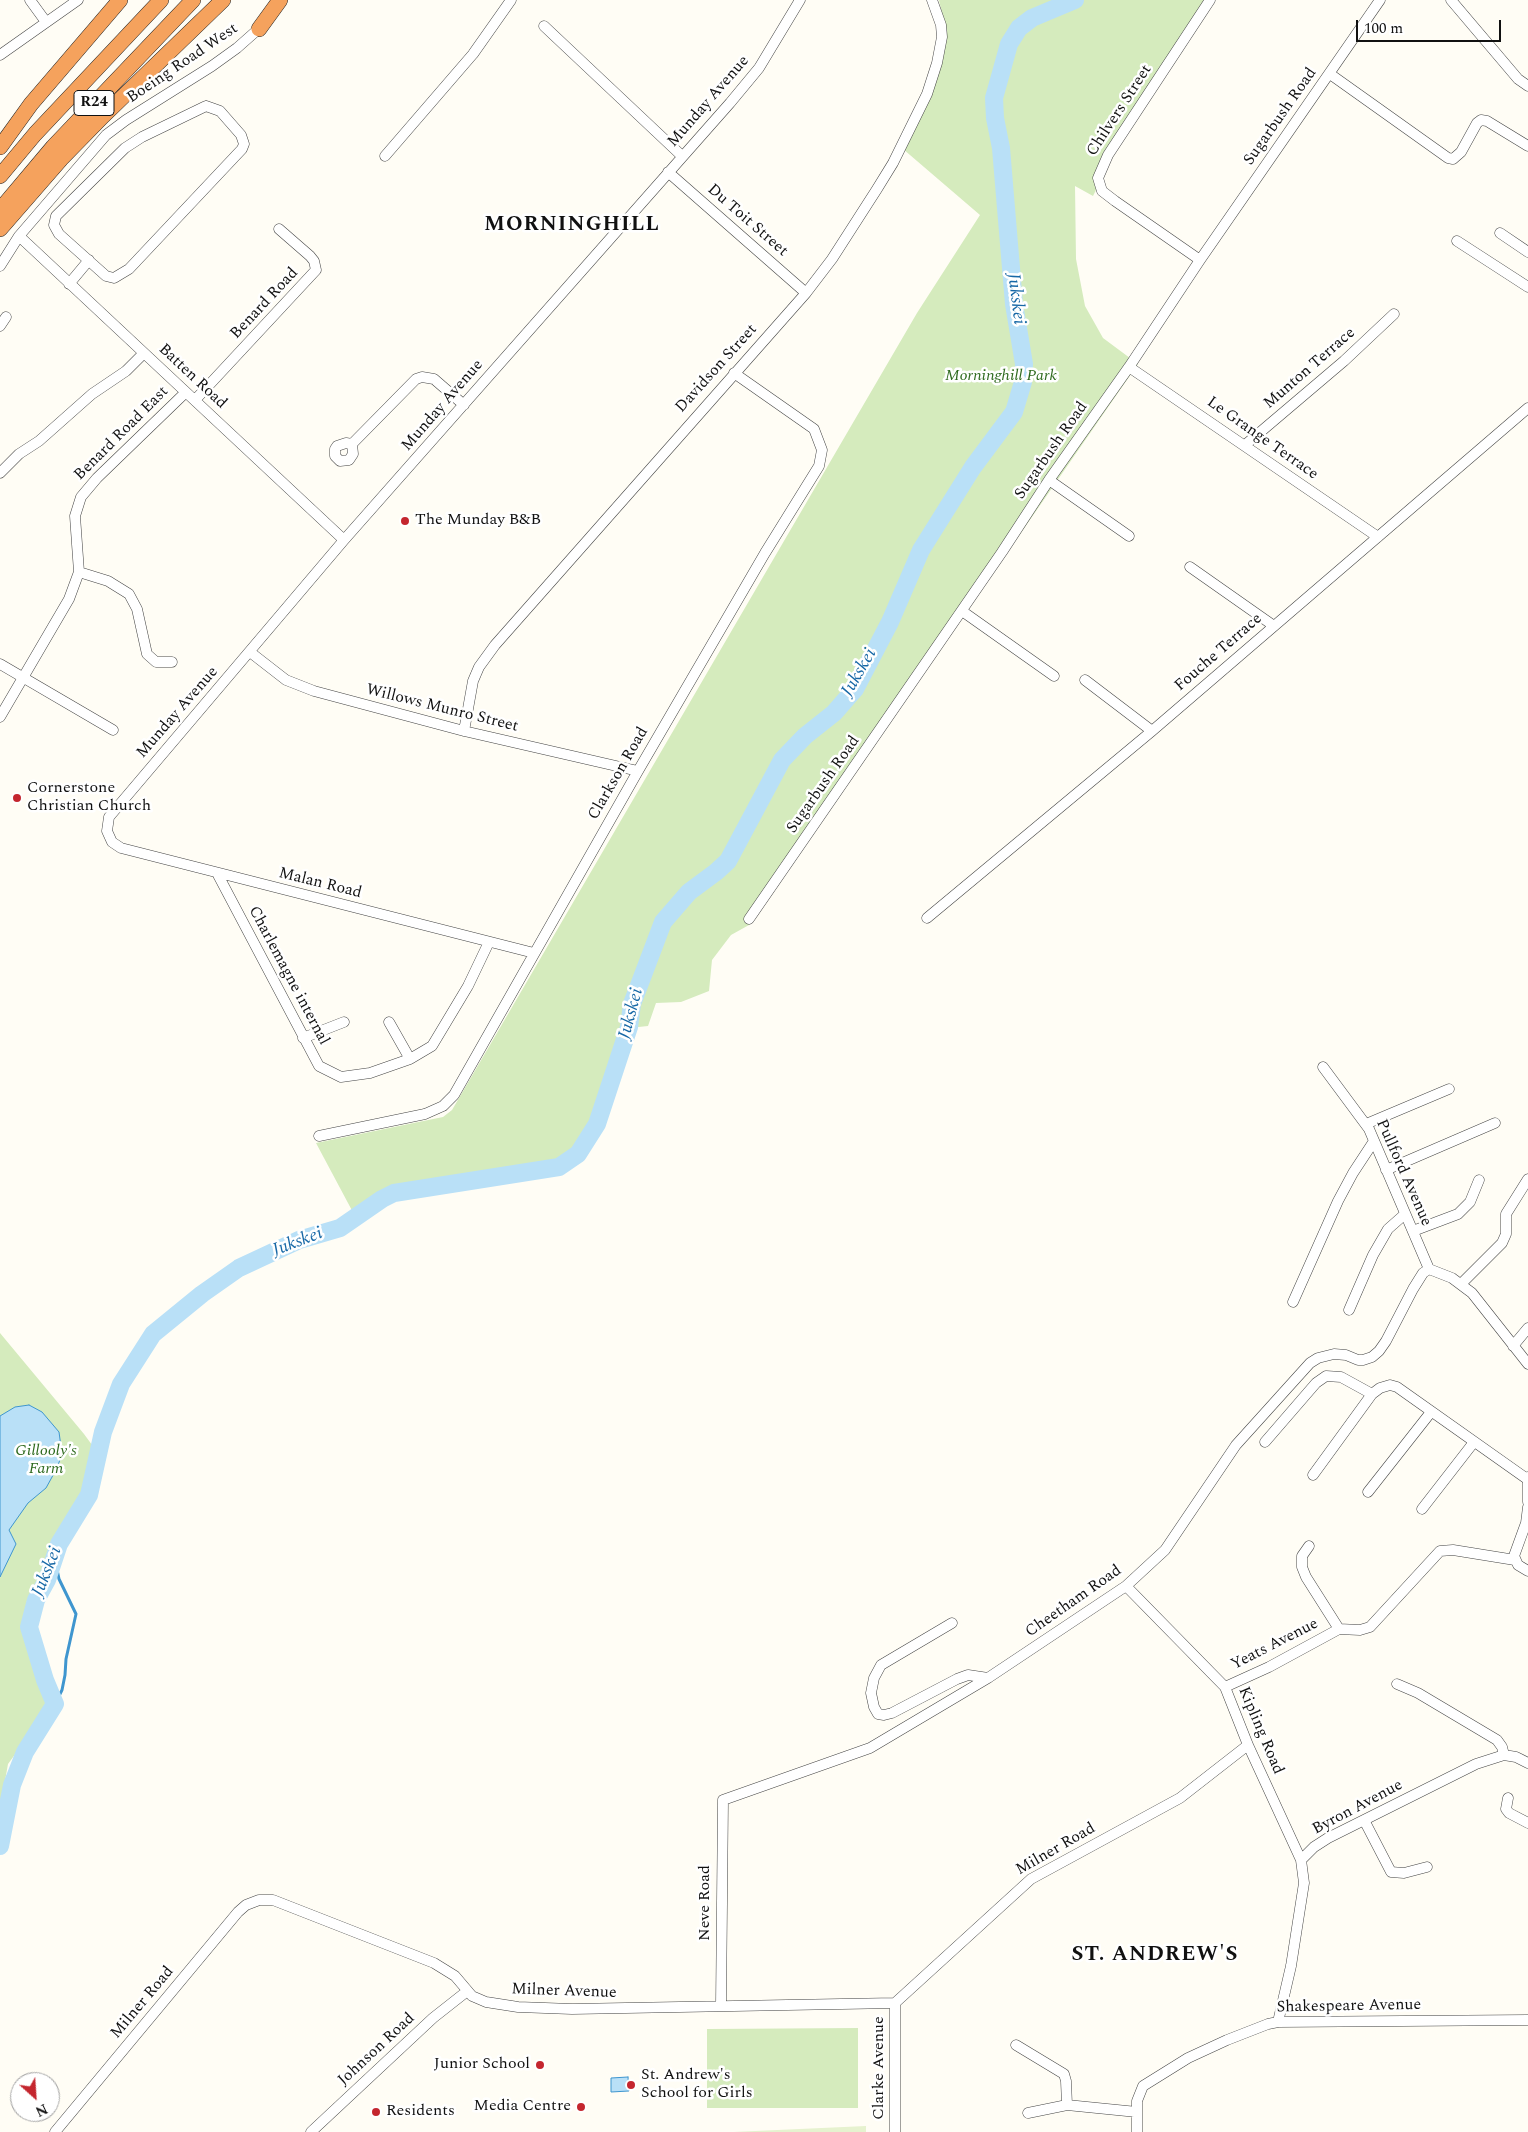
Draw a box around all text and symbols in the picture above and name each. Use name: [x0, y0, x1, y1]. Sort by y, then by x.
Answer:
scale bar: [1358, 10, 1503, 42]
text: 100 m: [1364, 17, 1403, 40]
street label: Boeing Road West: [124, 20, 242, 108]
street label: Munday Avenue: [664, 52, 754, 152]
street label: Chilvers Street: [1083, 62, 1157, 160]
street label: Sugarbush Road: [1240, 65, 1322, 169]
road number: R24: [74, 90, 114, 116]
street label: Du Toit Street: [703, 181, 791, 261]
district label: MORNINGHILL: [483, 213, 661, 239]
street label: Benard Road: [227, 264, 303, 344]
water label: Jukskei: [1001, 272, 1029, 326]
street label: Davidson Street: [672, 321, 762, 417]
street label: Munton Terrace: [1260, 324, 1360, 414]
street label: Batten Road: [154, 340, 230, 414]
street label: Munday Avenue: [398, 356, 488, 456]
park label: Morninghill Park: [945, 367, 1057, 387]
street label: Benard Road East: [71, 383, 173, 485]
street label: Le Grange Terrace: [1202, 393, 1322, 485]
street label: Sugarbush Road: [1011, 399, 1093, 503]
place label: The Munday B&B: [415, 511, 541, 531]
marker: The Munday B&B: [399, 515, 411, 527]
street label: Fouche Terrace: [1171, 610, 1267, 696]
water label: Jukskei: [838, 645, 882, 701]
street label: Munday Avenue: [133, 663, 223, 763]
street label: Willows Munro Street: [364, 681, 520, 737]
street label: Clarkson Road: [585, 724, 653, 824]
street label: Sugarbush Road: [783, 733, 865, 837]
place label: Cornerstone Christian Church: [27, 779, 151, 817]
marker: Cornerstone Christian Church: [11, 792, 23, 804]
street label: Malan Road: [276, 864, 364, 904]
street label: Charlemagne internal: [243, 903, 333, 1049]
water label: Jukskei: [615, 986, 649, 1042]
street label: Pullford Avenue: [1371, 1117, 1435, 1229]
water label: Jukskei: [270, 1224, 326, 1262]
park label: Gillooly's Farm: [15, 1442, 77, 1480]
water label: Jukskei: [28, 1544, 68, 1600]
street label: Cheetham Road: [1022, 1562, 1126, 1642]
street label: Yeats Avenue: [1228, 1615, 1322, 1675]
street label: Kipling Road: [1233, 1684, 1287, 1778]
street label: Byron Avenue: [1310, 1776, 1406, 1840]
street label: Milner Road: [1013, 1820, 1099, 1880]
street label: Neve Road: [696, 1865, 716, 1941]
district label: ST. ANDREW'S: [1070, 1943, 1240, 1969]
street label: Milner Road: [107, 1963, 179, 2043]
street label: Milner Avenue: [511, 1981, 617, 2003]
street label: Shakespeare Avenue: [1277, 1996, 1421, 2018]
street label: Johnson Road: [335, 2010, 419, 2090]
street label: Clarke Avenue: [870, 2016, 890, 2120]
place label: Junior School: [434, 2055, 530, 2075]
marker: Junior School: [534, 2059, 546, 2071]
place label: St. Andrew's School for Girls: [641, 2066, 753, 2104]
north arrow: [10, 2072, 60, 2122]
marker: St. Andrew's School for Girls: [625, 2079, 637, 2091]
place label: Media Centre: [474, 2097, 571, 2117]
text: N: [32, 2098, 51, 2122]
marker: Media Centre: [575, 2101, 587, 2113]
place label: Residents: [386, 2102, 455, 2122]
marker: Residents: [370, 2106, 382, 2118]

